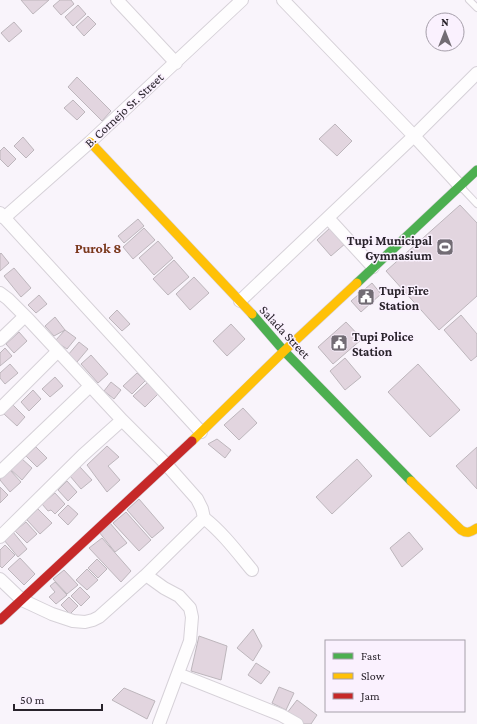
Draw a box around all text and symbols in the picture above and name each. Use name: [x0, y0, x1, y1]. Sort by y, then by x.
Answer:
north arrow: [425, 12, 465, 52]
text: N: [441, 16, 449, 28]
street label: B. Cornejo Sr. Street: [81, 69, 168, 151]
place label: Tupi Municipal Gymnasium: [347, 233, 432, 263]
sports icon: Tupi Municipal Gymnasium: [435, 237, 455, 257]
district label: Purok 8: [75, 240, 121, 256]
place label: Tupi Fire Station: [379, 283, 429, 313]
public building icon: Tupi Fire Station: [356, 287, 376, 307]
street label: Salada Street: [257, 302, 314, 362]
place label: Tupi Police Station: [352, 329, 414, 359]
public building icon: Tupi Police Station: [329, 333, 349, 353]
legend: [325, 640, 465, 712]
text: Fast: [361, 649, 382, 663]
text: Slow: [361, 669, 385, 683]
scale bar: [14, 686, 102, 712]
text: Jam: [360, 689, 380, 703]
text: 50 m: [20, 693, 45, 707]

